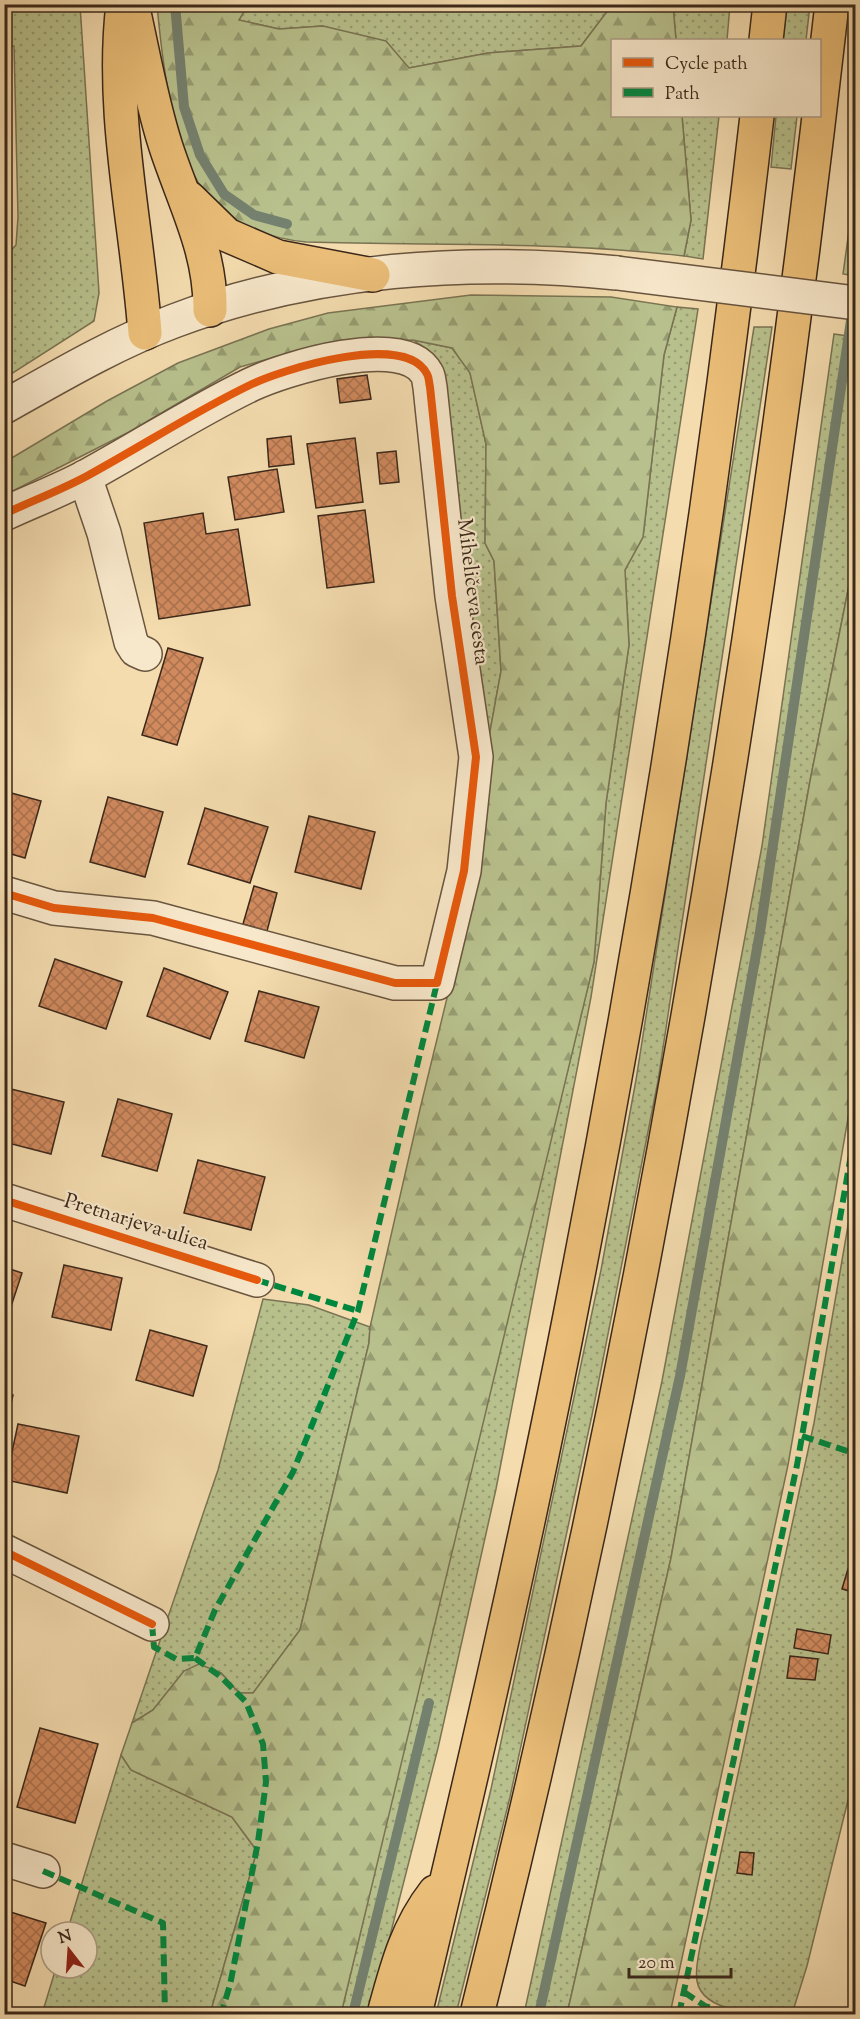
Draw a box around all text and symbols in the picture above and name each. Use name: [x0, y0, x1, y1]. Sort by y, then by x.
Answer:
legend: [611, 39, 821, 117]
text: Cycle path: [665, 52, 748, 78]
text: Path: [665, 82, 700, 108]
street label: Miheličeva cesta: [448, 517, 496, 667]
street label: Pretnarjeva ulica: [60, 1187, 212, 1259]
north arrow: [39, 1920, 99, 1980]
text: N: [56, 1925, 75, 1951]
scale bar: [629, 1941, 731, 1979]
text: 20 m: [638, 1951, 675, 1977]

